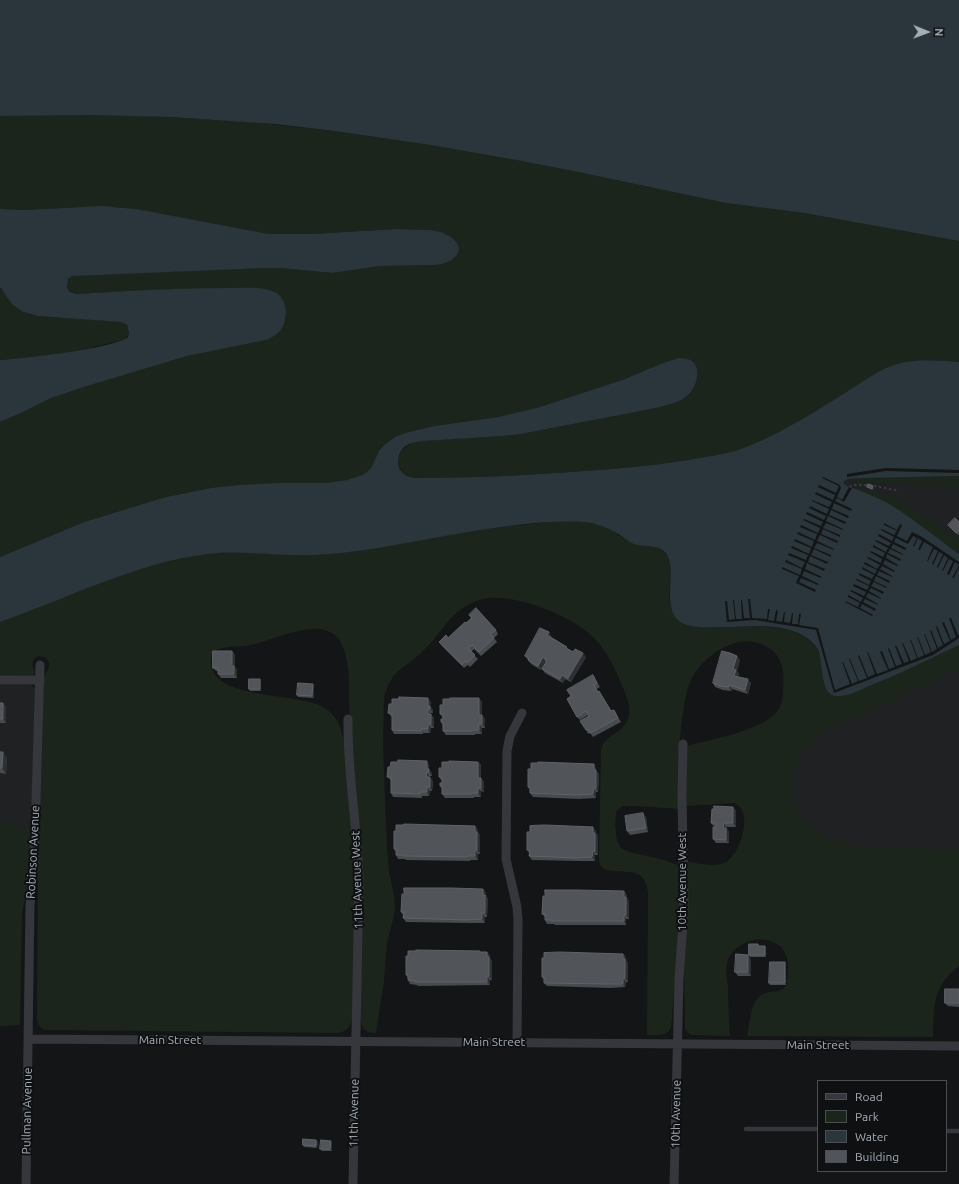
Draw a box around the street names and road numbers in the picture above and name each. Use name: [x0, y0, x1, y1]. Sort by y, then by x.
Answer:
street label: Robinson Avenue: [23, 805, 43, 899]
street label: 11th Avenue West: [348, 831, 366, 929]
street label: 10th Avenue West: [675, 833, 689, 931]
street label: Main Street: [139, 1033, 201, 1047]
street label: Main Street: [463, 1035, 525, 1049]
street label: Main Street: [787, 1038, 849, 1052]
street label: Pullman Avenue: [19, 1067, 35, 1155]
street label: 11th Avenue: [346, 1079, 362, 1147]
street label: 10th Avenue: [668, 1080, 684, 1148]

